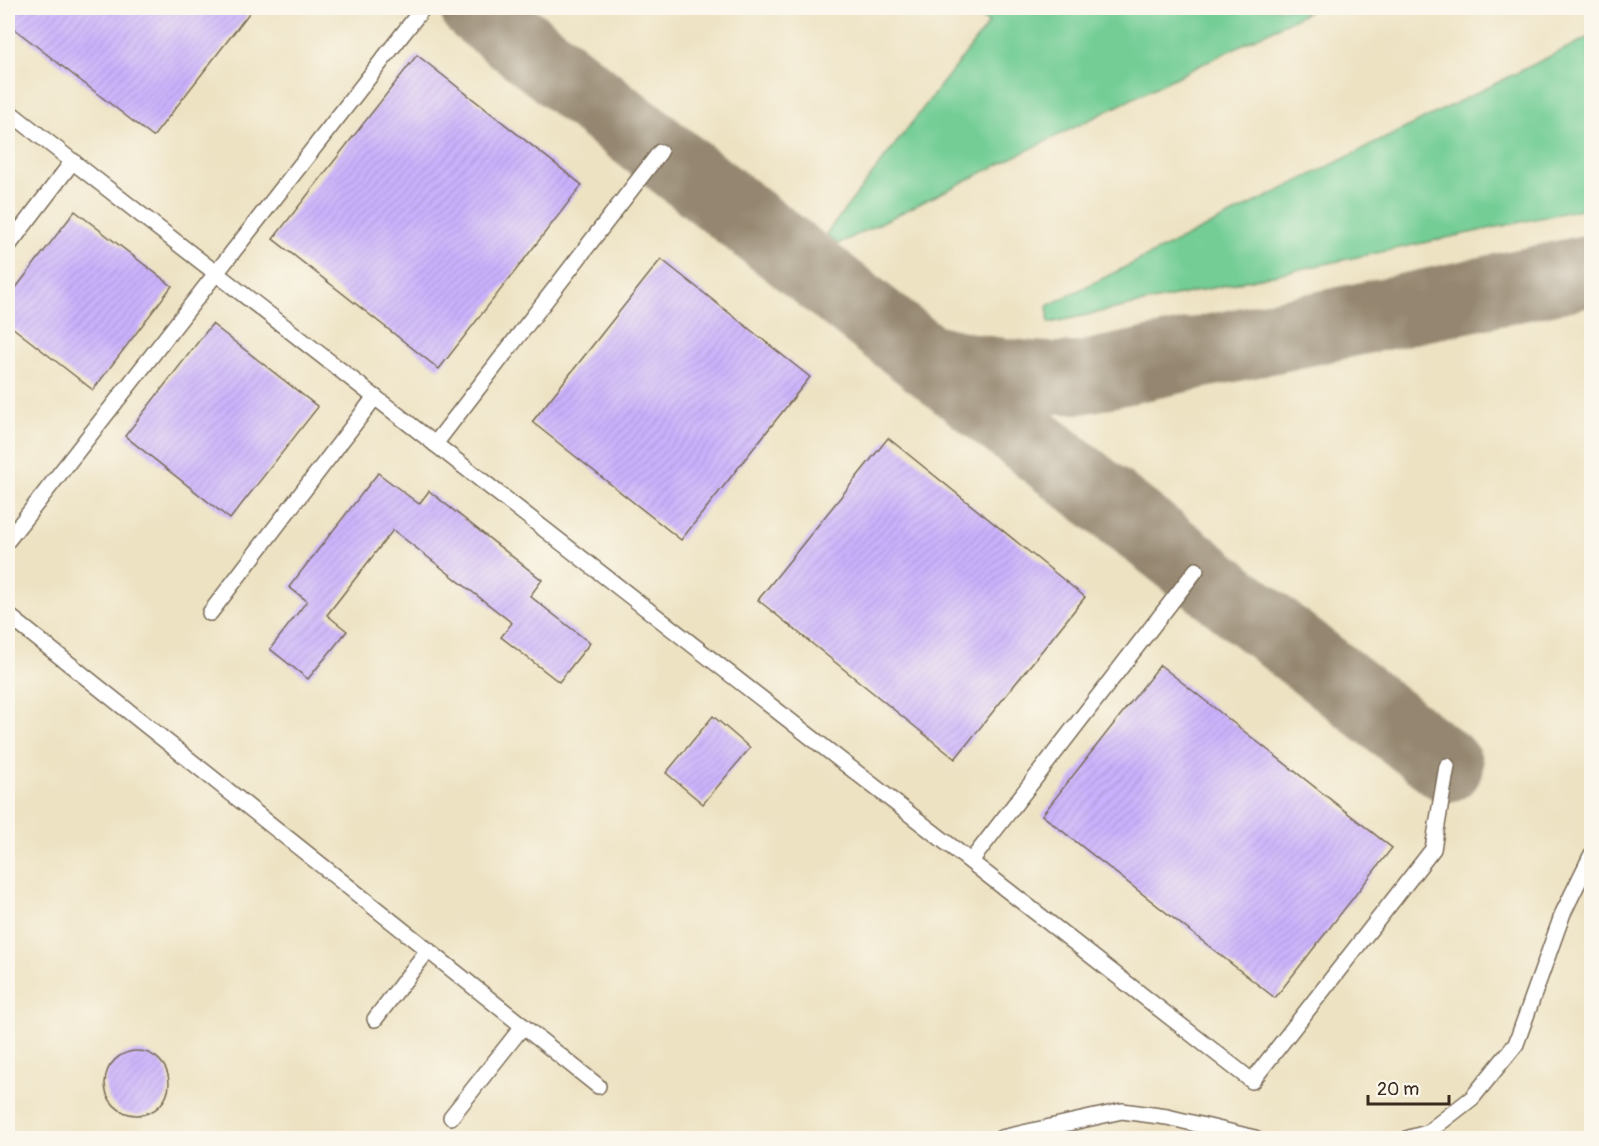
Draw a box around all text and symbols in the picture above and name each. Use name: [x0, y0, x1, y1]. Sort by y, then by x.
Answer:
scale bar: [1368, 1068, 1449, 1106]
text: 20 m: [1377, 1078, 1419, 1101]

